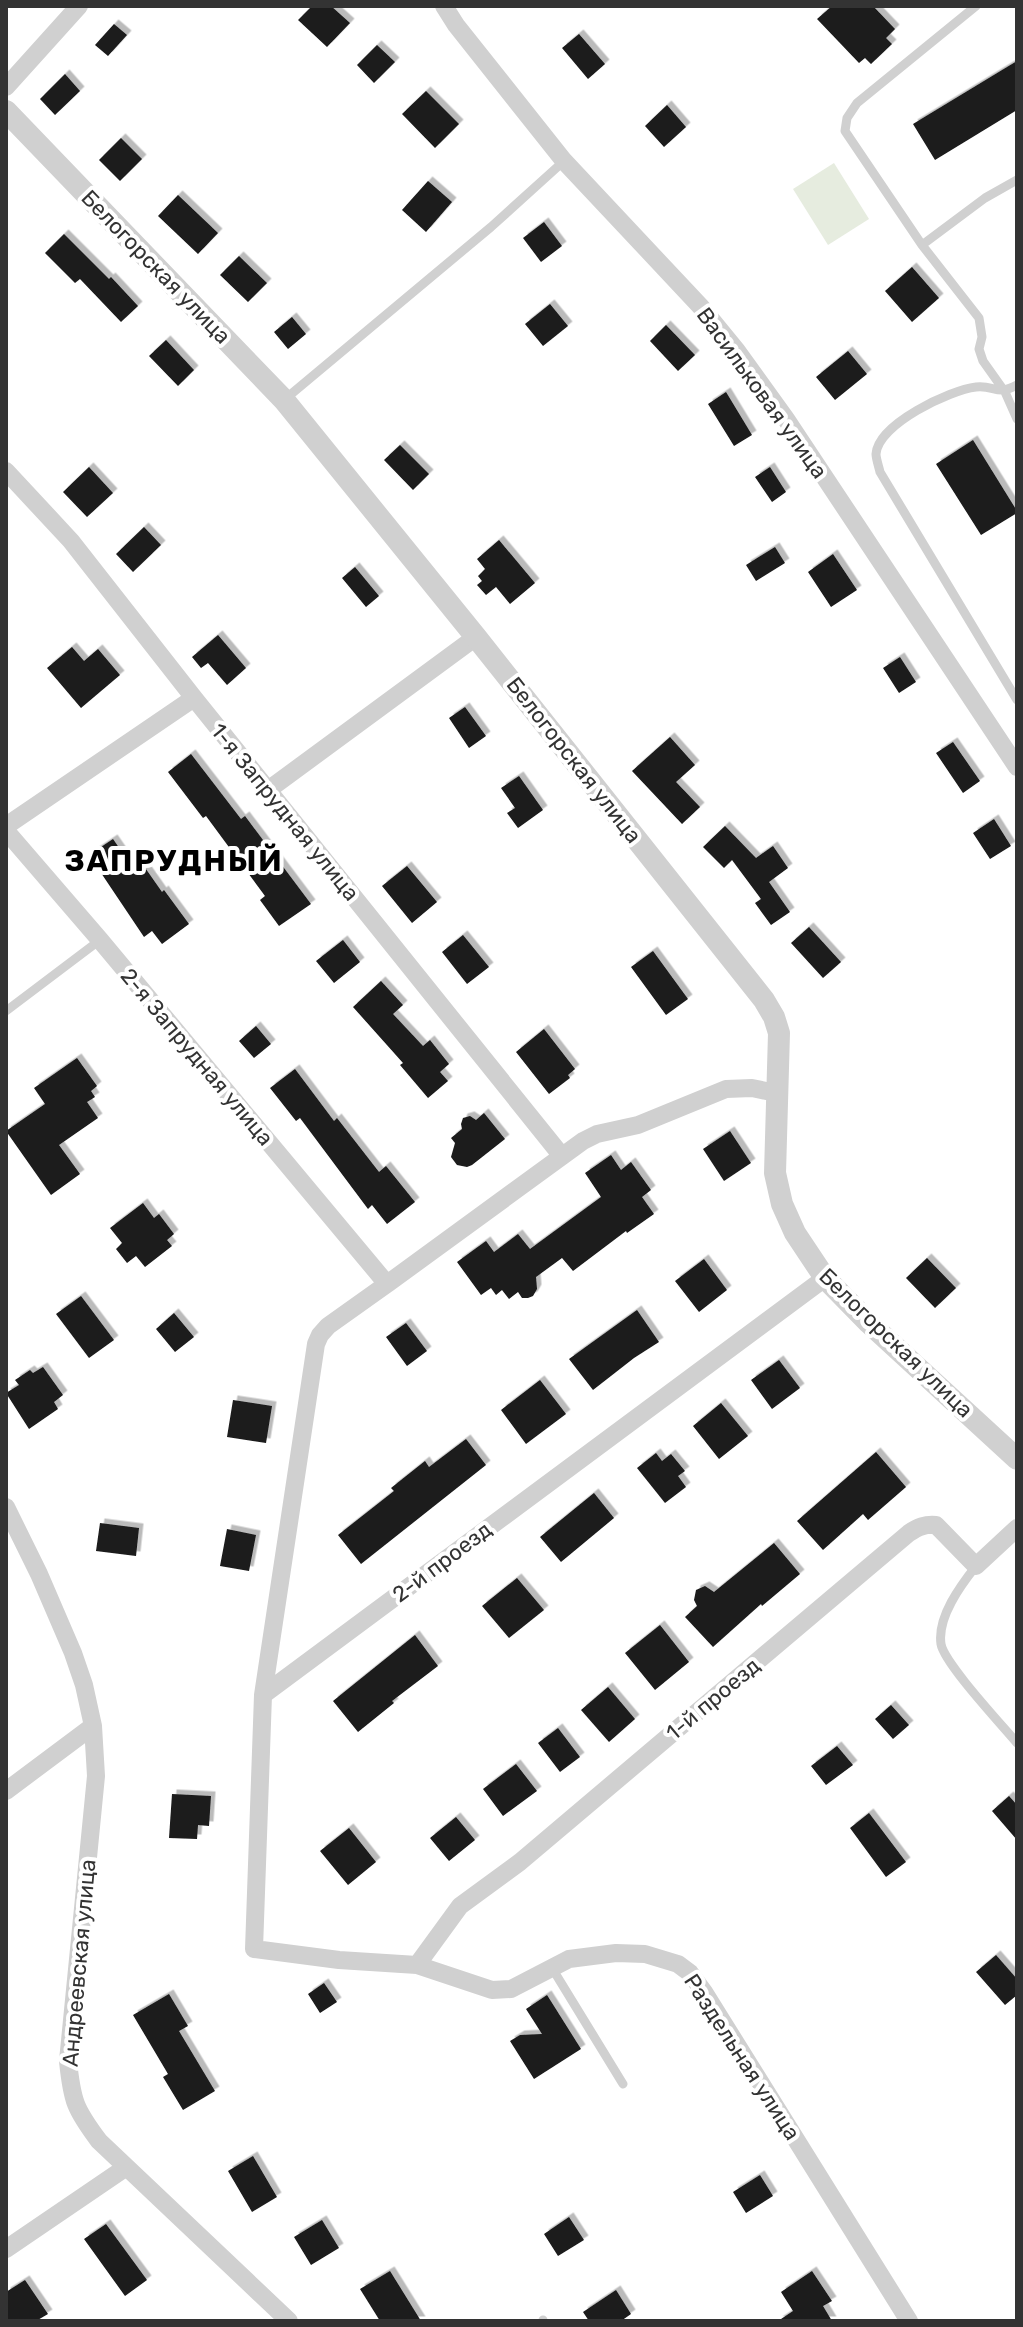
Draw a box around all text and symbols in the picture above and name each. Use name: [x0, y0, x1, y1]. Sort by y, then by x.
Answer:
street label: Белогорская улица: [76, 184, 236, 350]
street label: Васильковая улица: [691, 302, 833, 484]
street label: Белогорская улица: [501, 672, 647, 848]
street label: 1-я Запрудная улица: [205, 718, 365, 906]
district label: ЗАПРУДНЫЙ: [64, 843, 284, 879]
street label: 2-я Запрудная улица: [115, 963, 279, 1151]
street label: Белогорская улица: [813, 1263, 979, 1423]
street label: 2-й проезд: [387, 1516, 497, 1608]
street label: 1-й проезд: [661, 1652, 765, 1746]
street label: Андреевская улица: [56, 1858, 102, 2068]
street label: Раздельная улица: [678, 1969, 806, 2145]

